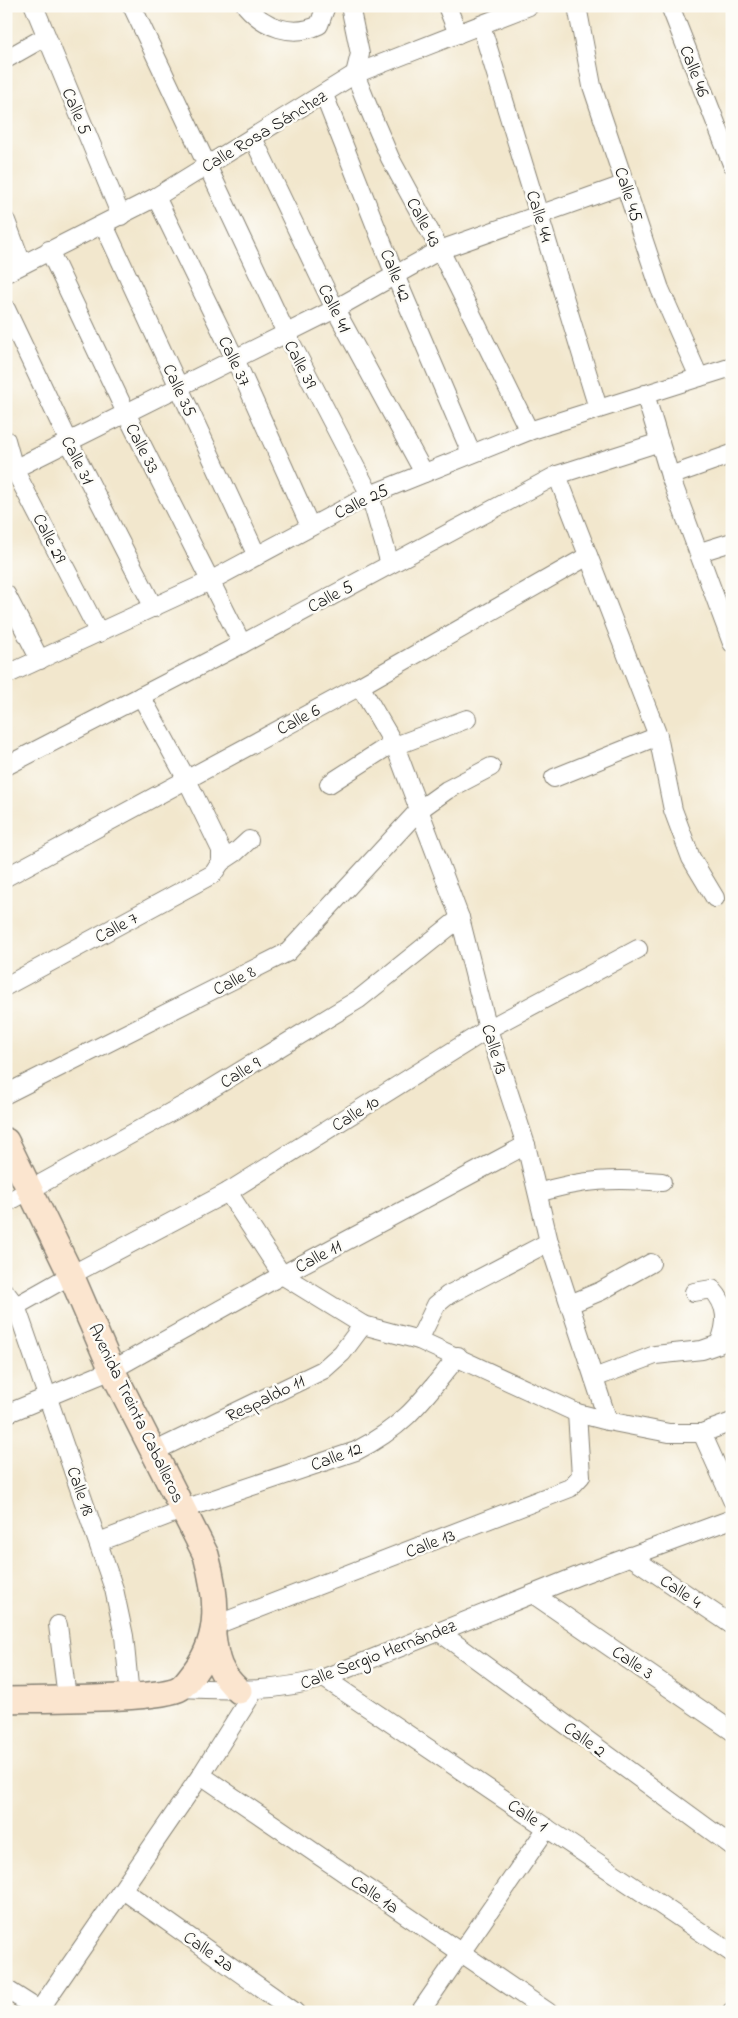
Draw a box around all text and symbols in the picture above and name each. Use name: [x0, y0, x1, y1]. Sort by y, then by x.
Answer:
street label: Calle 46: [671, 42, 715, 101]
street label: Calle 5: [54, 84, 97, 139]
street label: Calle Rosa Sánchez: [197, 85, 333, 181]
street label: Calle 45: [606, 164, 648, 225]
street label: Calle 44: [518, 187, 558, 246]
street label: Calle 43: [398, 193, 446, 252]
street label: Calle 42: [372, 246, 416, 306]
street label: Calle 41: [310, 280, 357, 338]
street label: Calle 37: [210, 332, 256, 392]
street label: Calle 39: [276, 336, 323, 394]
street label: Calle 35: [155, 360, 202, 422]
street label: Calle 33: [118, 419, 165, 478]
street label: Calle 31: [53, 432, 100, 490]
street label: Calle 25: [330, 479, 393, 527]
street label: Calle 29: [25, 510, 72, 569]
street label: Calle 5: [303, 575, 358, 621]
street label: Calle 6: [272, 698, 325, 743]
street label: Calle 7: [91, 906, 144, 951]
street label: Calle 8: [209, 960, 261, 1004]
street label: Calle 13: [473, 1021, 513, 1078]
street label: Calle 9: [216, 1051, 267, 1096]
street label: Calle 10: [327, 1090, 385, 1139]
street label: Calle 11: [291, 1235, 347, 1281]
street label: Avenida Treinta Caballeros: [80, 1320, 190, 1508]
street label: Respaldo 11: [222, 1369, 310, 1430]
street label: Calle 12: [307, 1437, 366, 1479]
street label: Calle 18: [59, 1463, 100, 1520]
street label: Calle 13: [402, 1524, 459, 1566]
street label: Calle 4: [654, 1569, 707, 1617]
street label: Calle Sergio Hernández: [297, 1614, 461, 1699]
street label: Calle 3: [606, 1640, 658, 1687]
street label: Calle 2: [557, 1716, 611, 1765]
street label: Calle 1: [501, 1794, 553, 1840]
street label: Calle 1a: [344, 1870, 403, 1921]
street label: Calle 2a: [177, 1926, 239, 1980]

